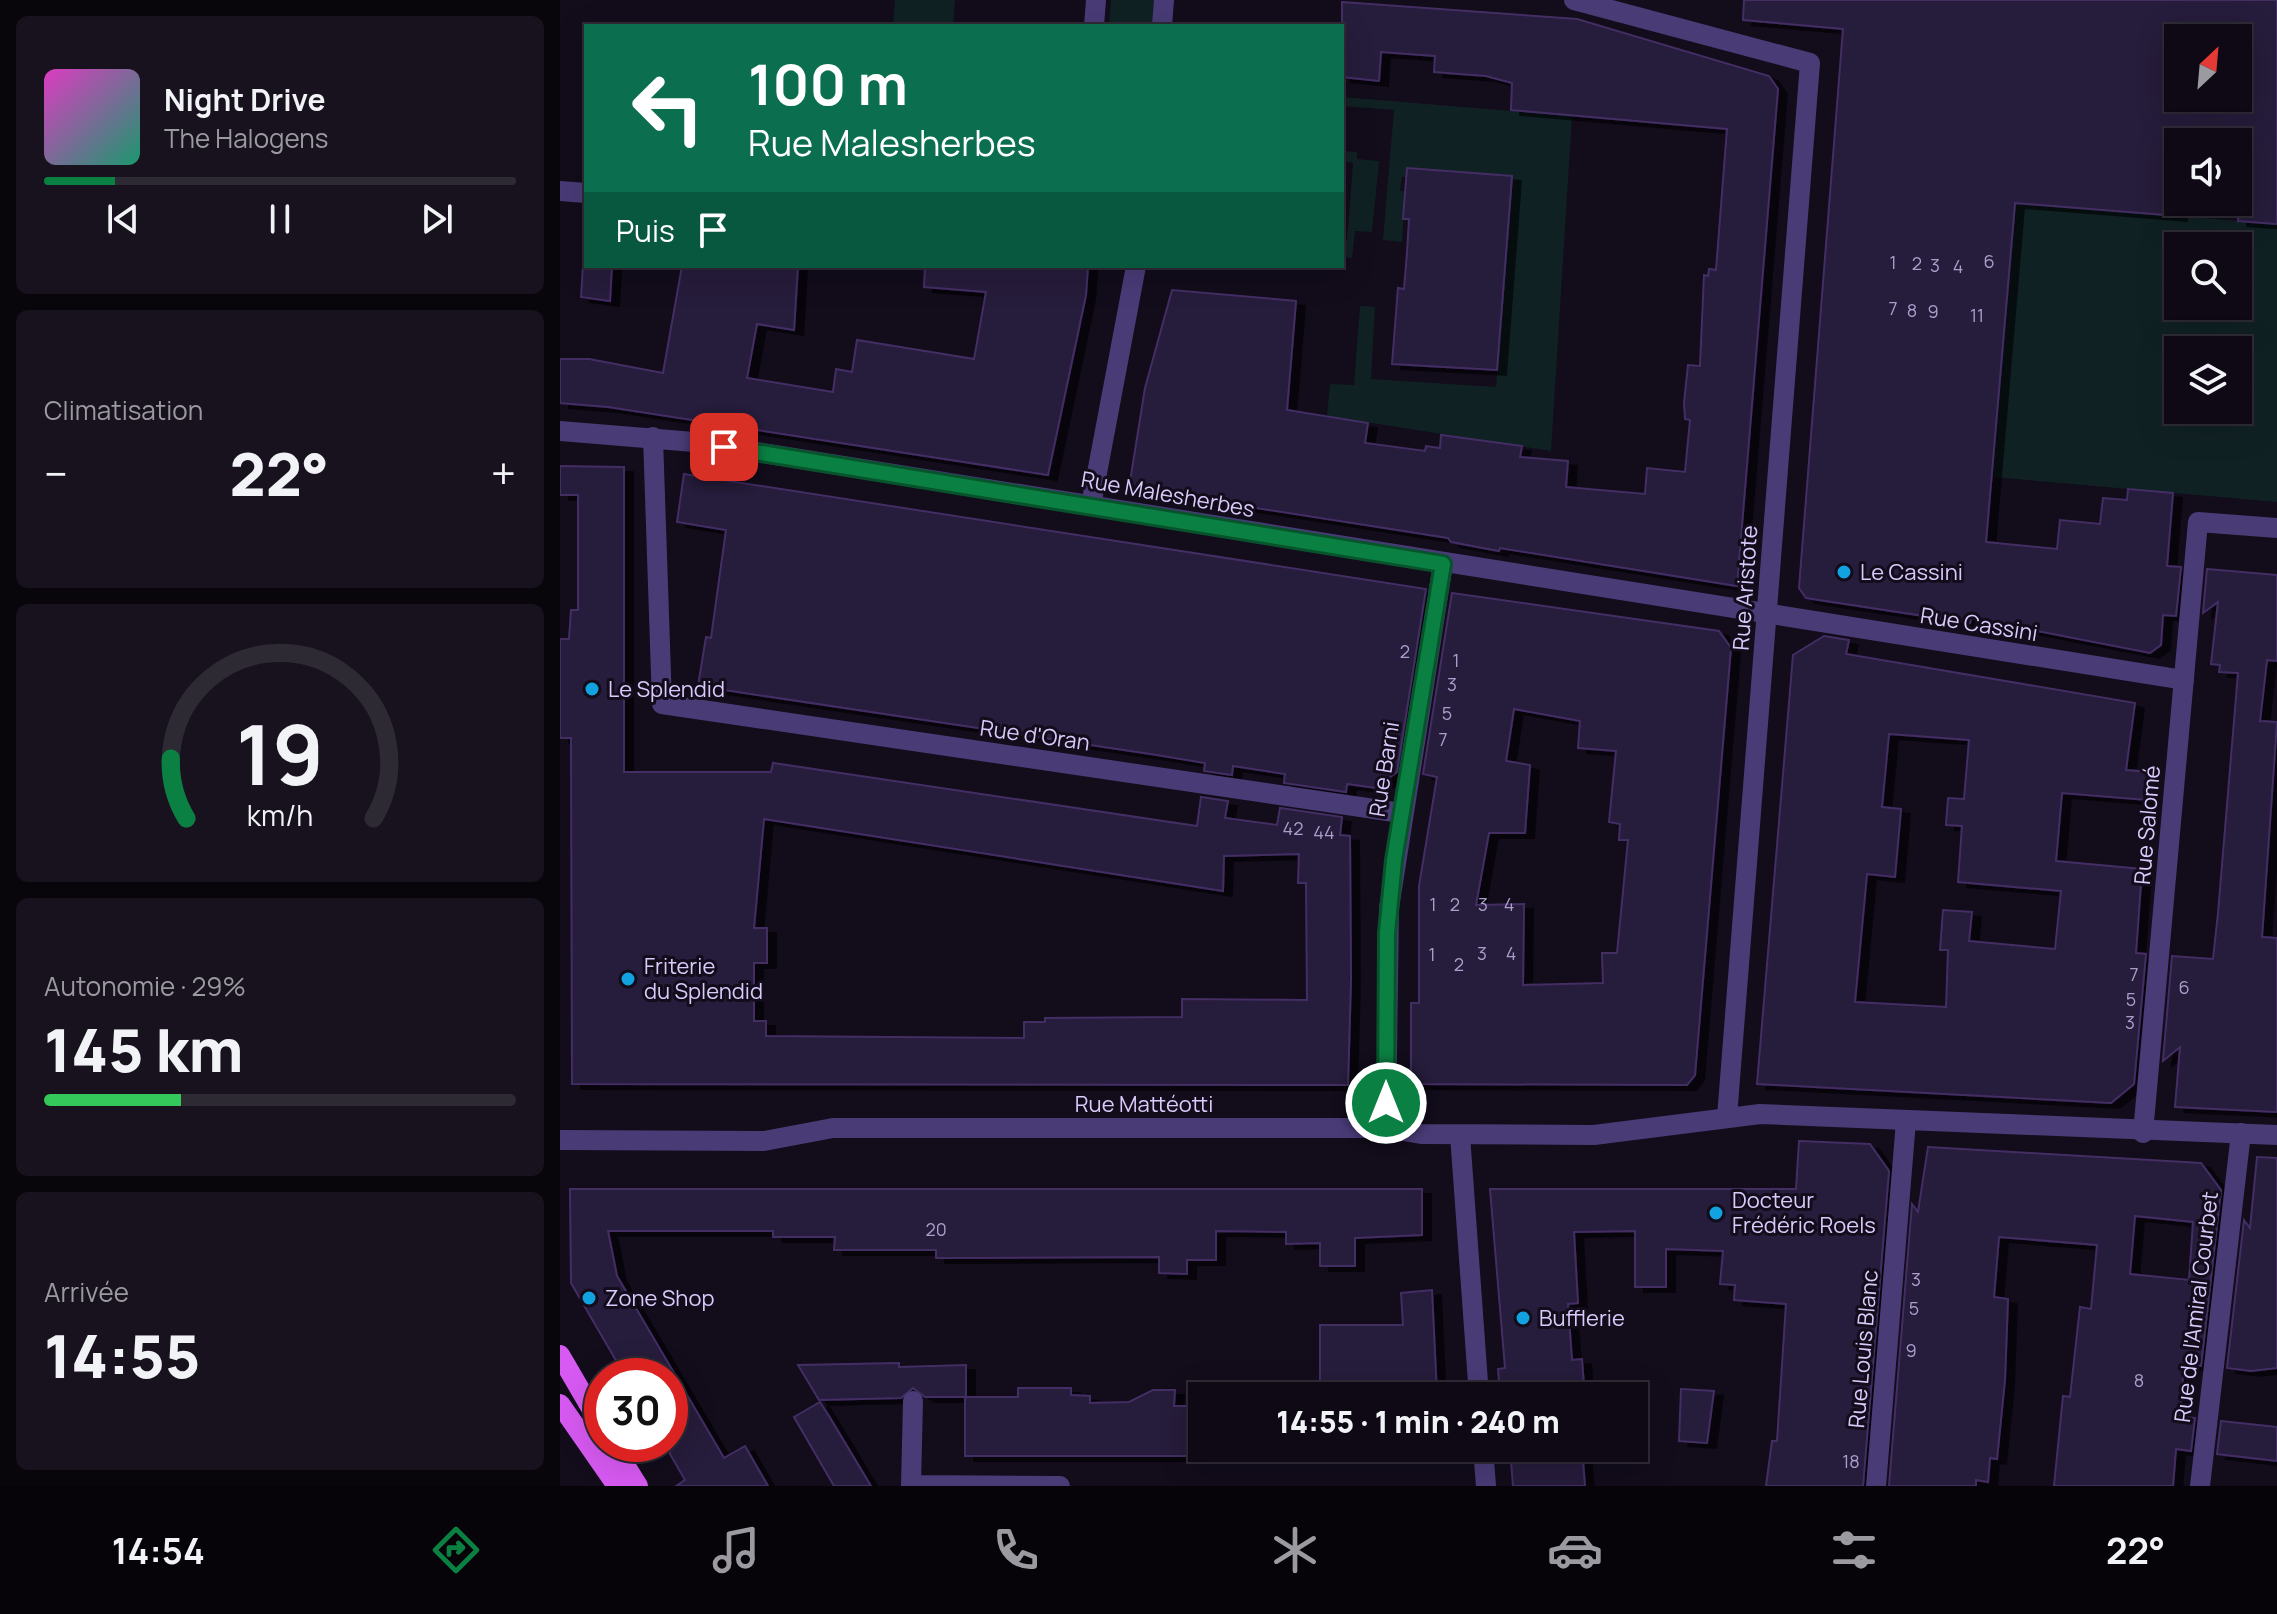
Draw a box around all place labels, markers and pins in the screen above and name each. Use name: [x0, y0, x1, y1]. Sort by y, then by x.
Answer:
pin: [690, 413, 758, 481]
place label: Le Cassini: [1860, 557, 1963, 587]
marker: Le Cassini: [1835, 563, 1853, 581]
place label: Le Splendid: [608, 674, 725, 704]
marker: Le Splendid: [583, 680, 601, 698]
place label: Friterie du Splendid: [644, 951, 763, 1006]
marker: Friterie du Splendid: [619, 970, 637, 988]
place label: Docteur Frédéric Roels: [1732, 1185, 1876, 1240]
marker: Docteur Frédéric Roels: [1707, 1204, 1725, 1222]
place label: Zone Shop: [605, 1283, 714, 1313]
marker: Zone Shop: [580, 1289, 598, 1307]
place label: Bufflerie: [1539, 1303, 1625, 1333]
marker: Bufflerie: [1514, 1309, 1532, 1327]

